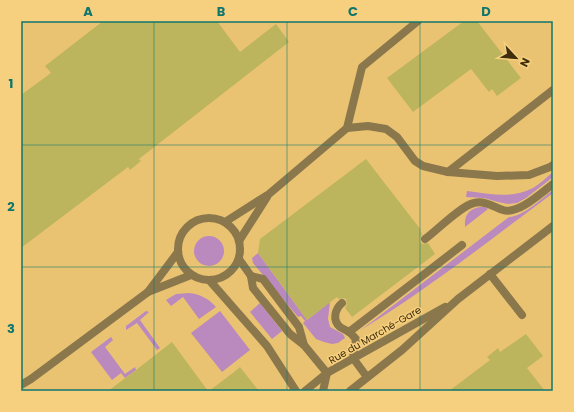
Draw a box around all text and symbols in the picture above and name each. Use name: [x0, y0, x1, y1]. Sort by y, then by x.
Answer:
text: A: [83, 2, 93, 21]
text: B: [217, 2, 226, 21]
text: C: [348, 2, 358, 21]
text: D: [481, 2, 491, 21]
north arrow: [496, 38, 536, 78]
text: N: [516, 55, 534, 70]
text: 1: [9, 74, 13, 93]
text: 2: [7, 197, 15, 216]
street label: Rue du Marché-Gare: [326, 302, 424, 368]
text: 3: [7, 319, 15, 338]

